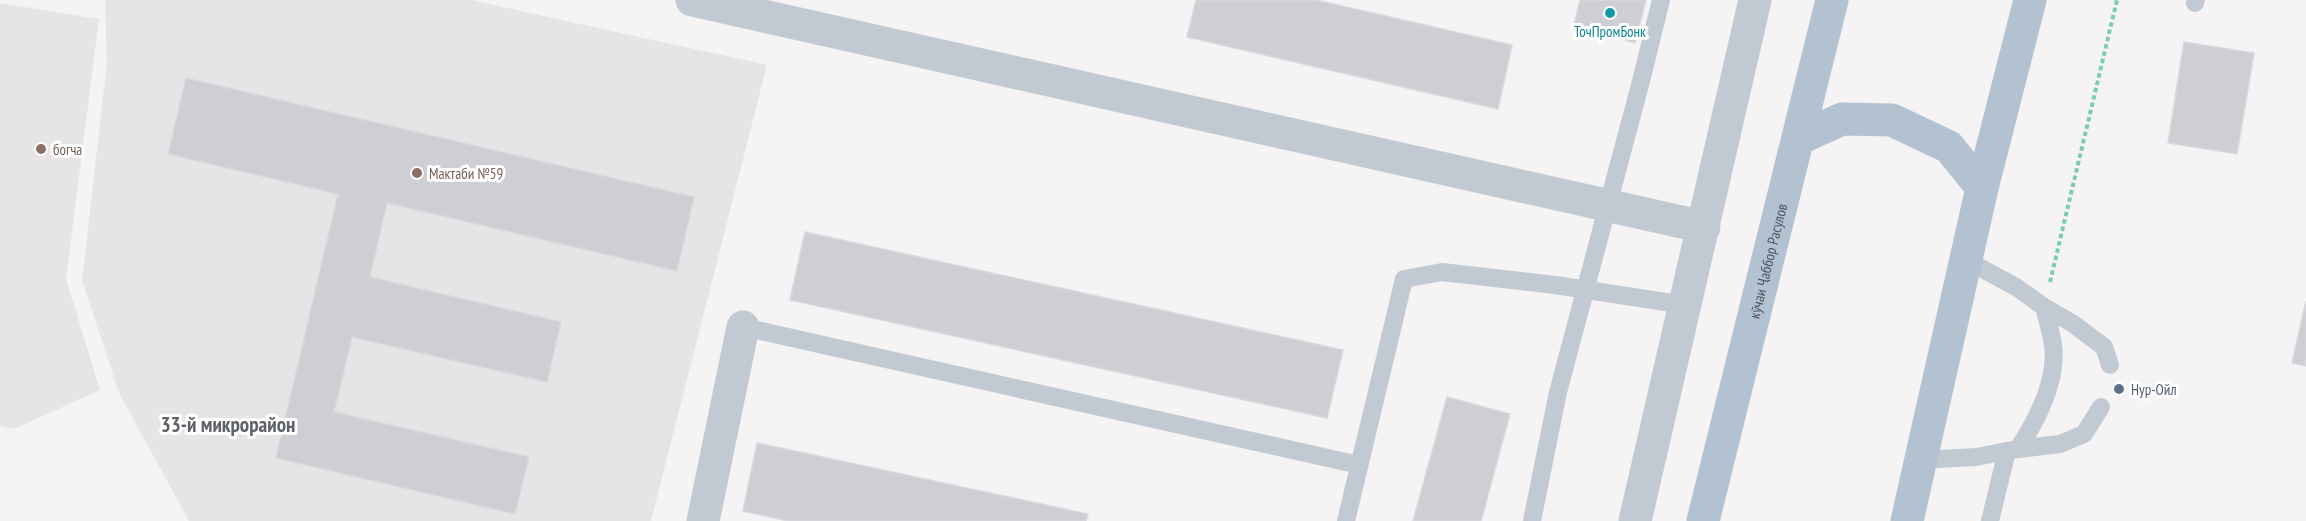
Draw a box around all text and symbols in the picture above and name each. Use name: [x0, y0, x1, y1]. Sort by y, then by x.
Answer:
marker: ТочПромБонк: [1603, 6, 1617, 20]
place label: ТочПромБонк: [1574, 22, 1646, 41]
place label: богча: [53, 140, 82, 159]
marker: богча: [34, 142, 48, 156]
place label: Мактаби №59: [429, 164, 503, 183]
marker: Мактаби №59: [410, 166, 424, 180]
street label: кӯчаи Ҷаббор Расулов: [1744, 201, 1791, 320]
place label: Нур-Ойл: [2131, 380, 2177, 399]
marker: Нур-Ойл: [2112, 382, 2126, 396]
district label: 33-й микрорайон: [161, 411, 295, 438]

